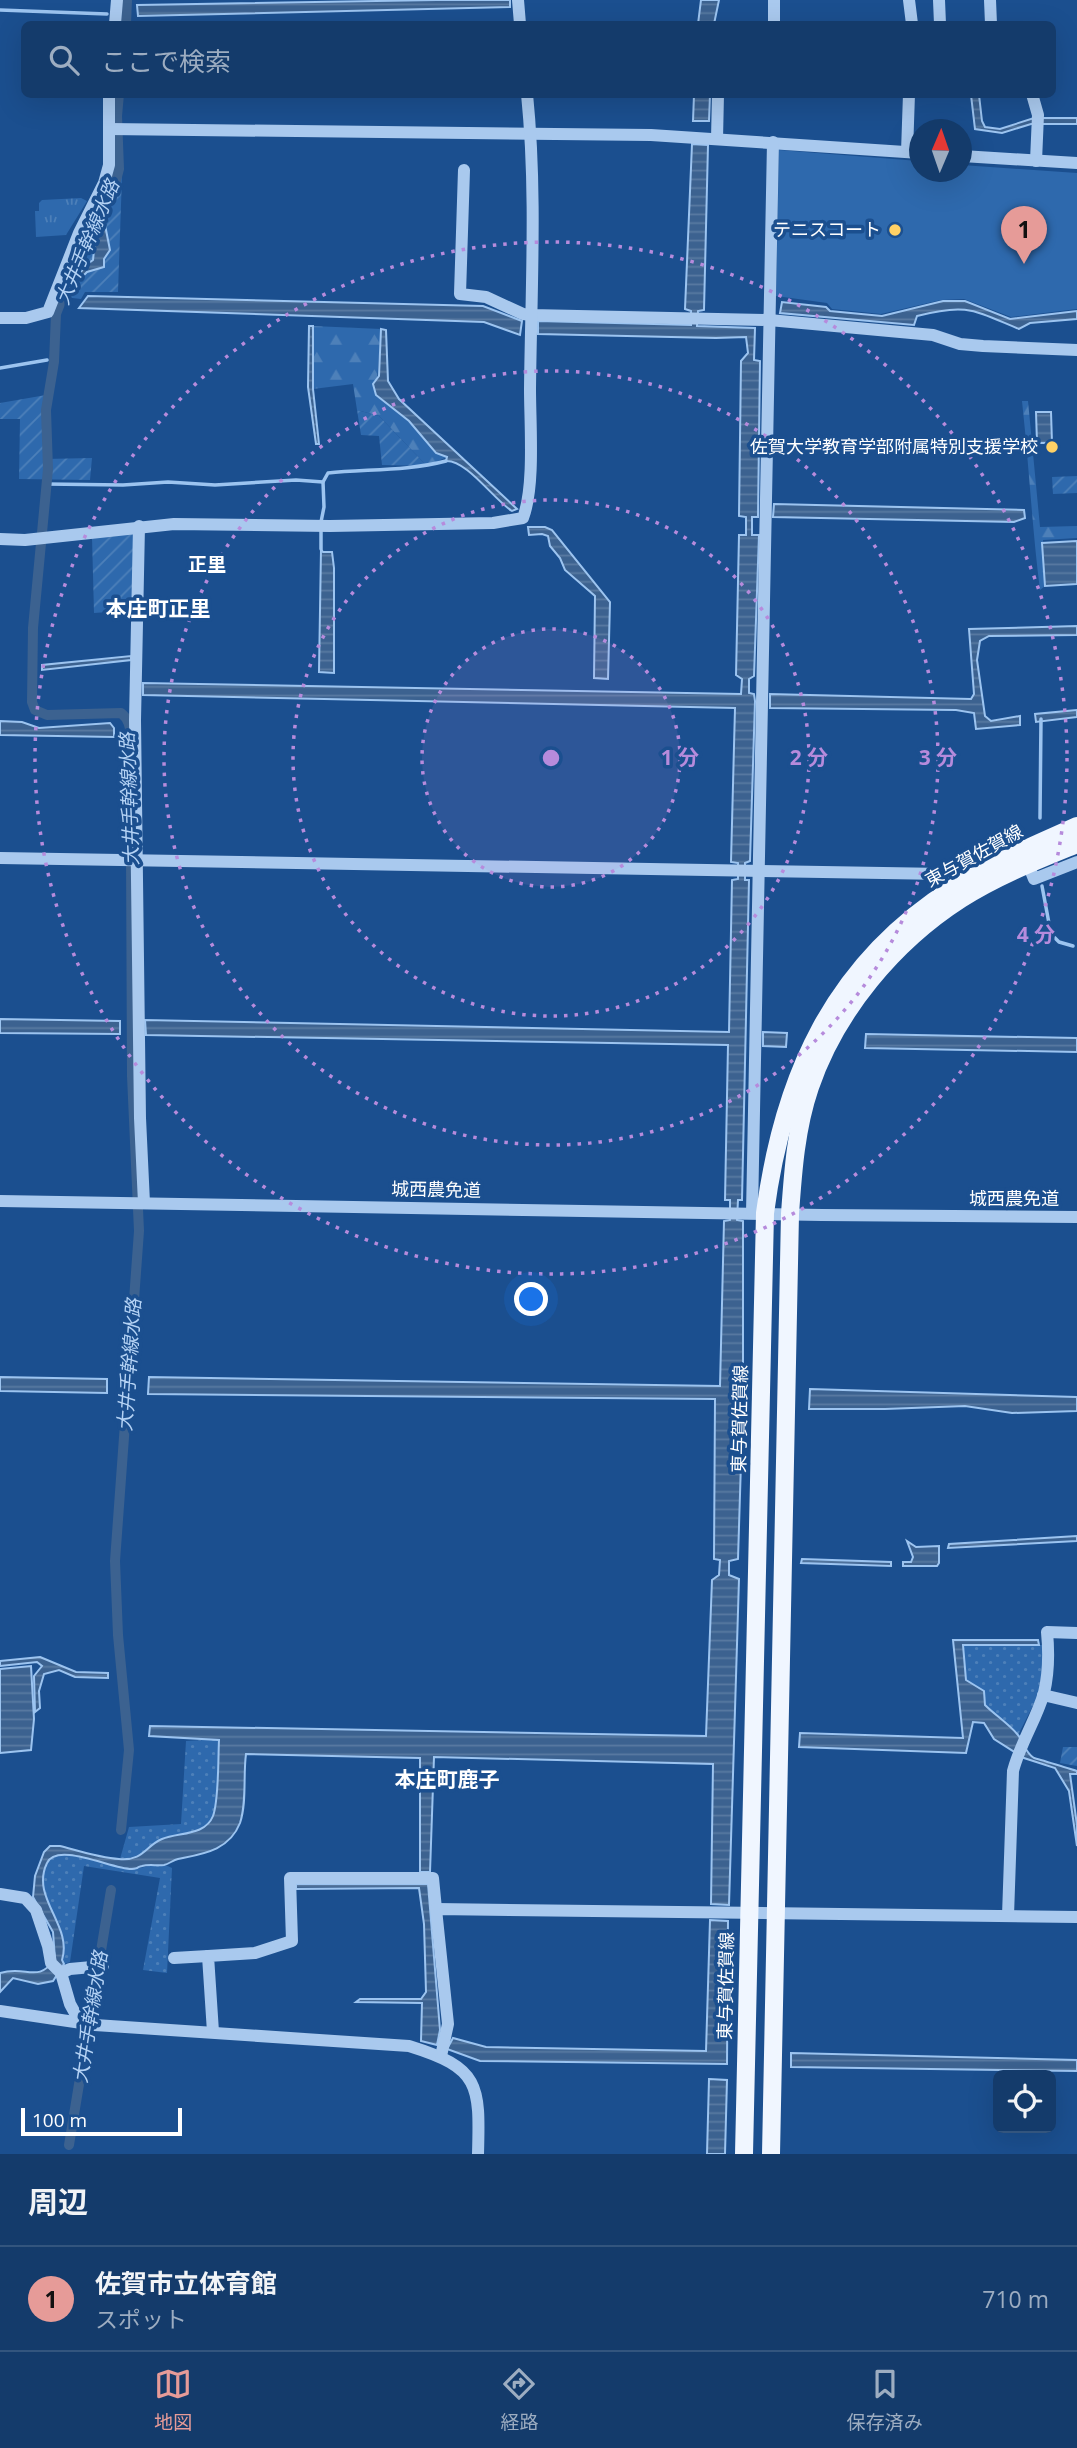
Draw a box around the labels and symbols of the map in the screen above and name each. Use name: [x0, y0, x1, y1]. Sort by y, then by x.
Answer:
north arrow: [909, 119, 972, 182]
water label: 大井手幹線水路: [49, 174, 126, 308]
pin: 1: [1001, 206, 1047, 264]
place label: テニスコート: [773, 217, 881, 241]
marker: テニスコート: [887, 222, 903, 238]
place label: 佐賀大学教育学部附属特別支援学校: [750, 434, 1038, 458]
marker: 佐賀大学教育学部附属特別支援学校: [1044, 439, 1060, 455]
district label: 正里: [188, 551, 226, 577]
district label: 本庄町正里: [106, 594, 211, 622]
water label: 大井手幹線水路: [114, 730, 144, 866]
text: 1 分: [661, 743, 699, 771]
text: 2 分: [790, 743, 828, 771]
text: 3 分: [919, 743, 957, 771]
centre of rings: [539, 746, 563, 770]
street label: 東与賀佐賀線: [920, 818, 1027, 892]
text: 4 分: [1017, 920, 1055, 948]
street label: 城西農免道: [391, 1176, 481, 1202]
street label: 城西農免道: [969, 1186, 1059, 1210]
your location: [514, 1282, 548, 1316]
water label: 大井手幹線水路: [111, 1296, 147, 1432]
street label: 東与賀佐賀線: [726, 1365, 752, 1473]
district label: 本庄町鹿子: [395, 1765, 500, 1793]
street label: 東与賀佐賀線: [712, 1932, 738, 2040]
water label: 大井手幹線水路: [67, 1947, 114, 2085]
scale bar: [21, 2105, 182, 2137]

